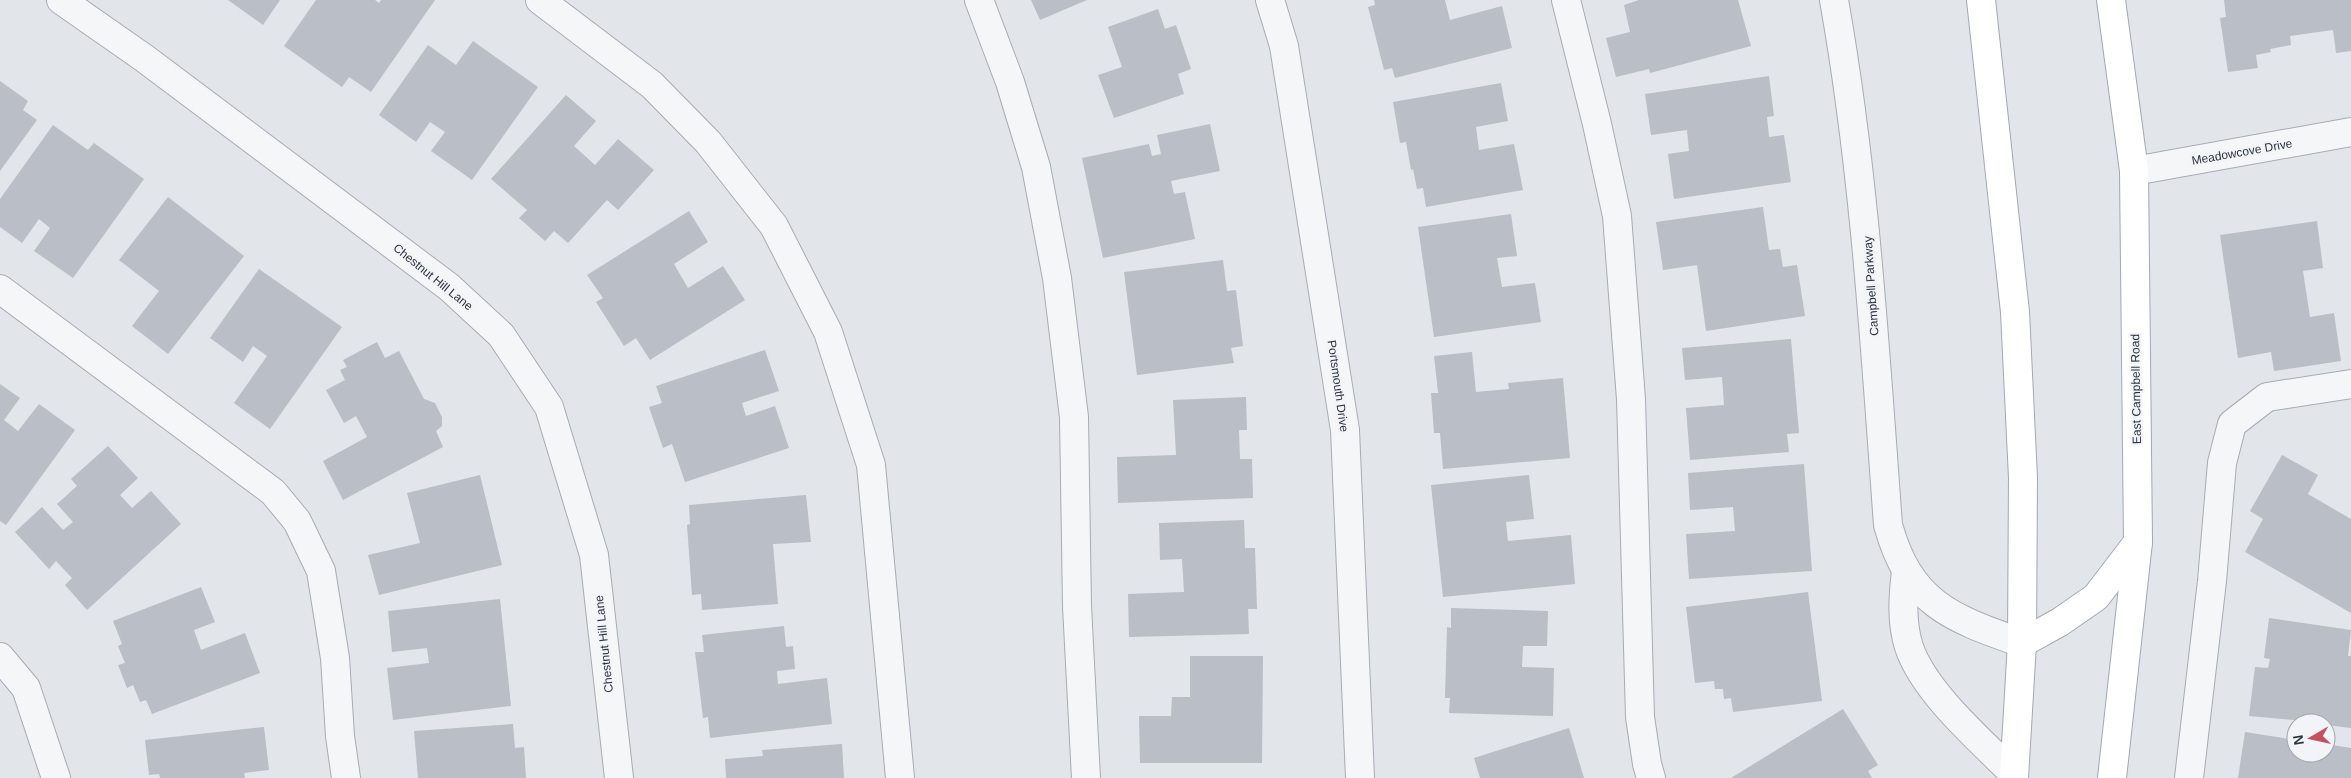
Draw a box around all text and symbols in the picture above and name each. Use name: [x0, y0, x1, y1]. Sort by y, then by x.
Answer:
street label: Meadowcove Drive: [2191, 136, 2294, 168]
street label: Campbell Parkway: [1861, 236, 1881, 336]
street label: Chestnut Hill Lane: [390, 241, 476, 313]
street label: East Campbell Road: [2128, 334, 2144, 444]
street label: Portsmouth Drive: [1325, 339, 1351, 433]
street label: Chestnut Hill Lane: [592, 594, 616, 693]
north arrow: [2286, 713, 2336, 763]
text: N: [2289, 734, 2307, 746]

